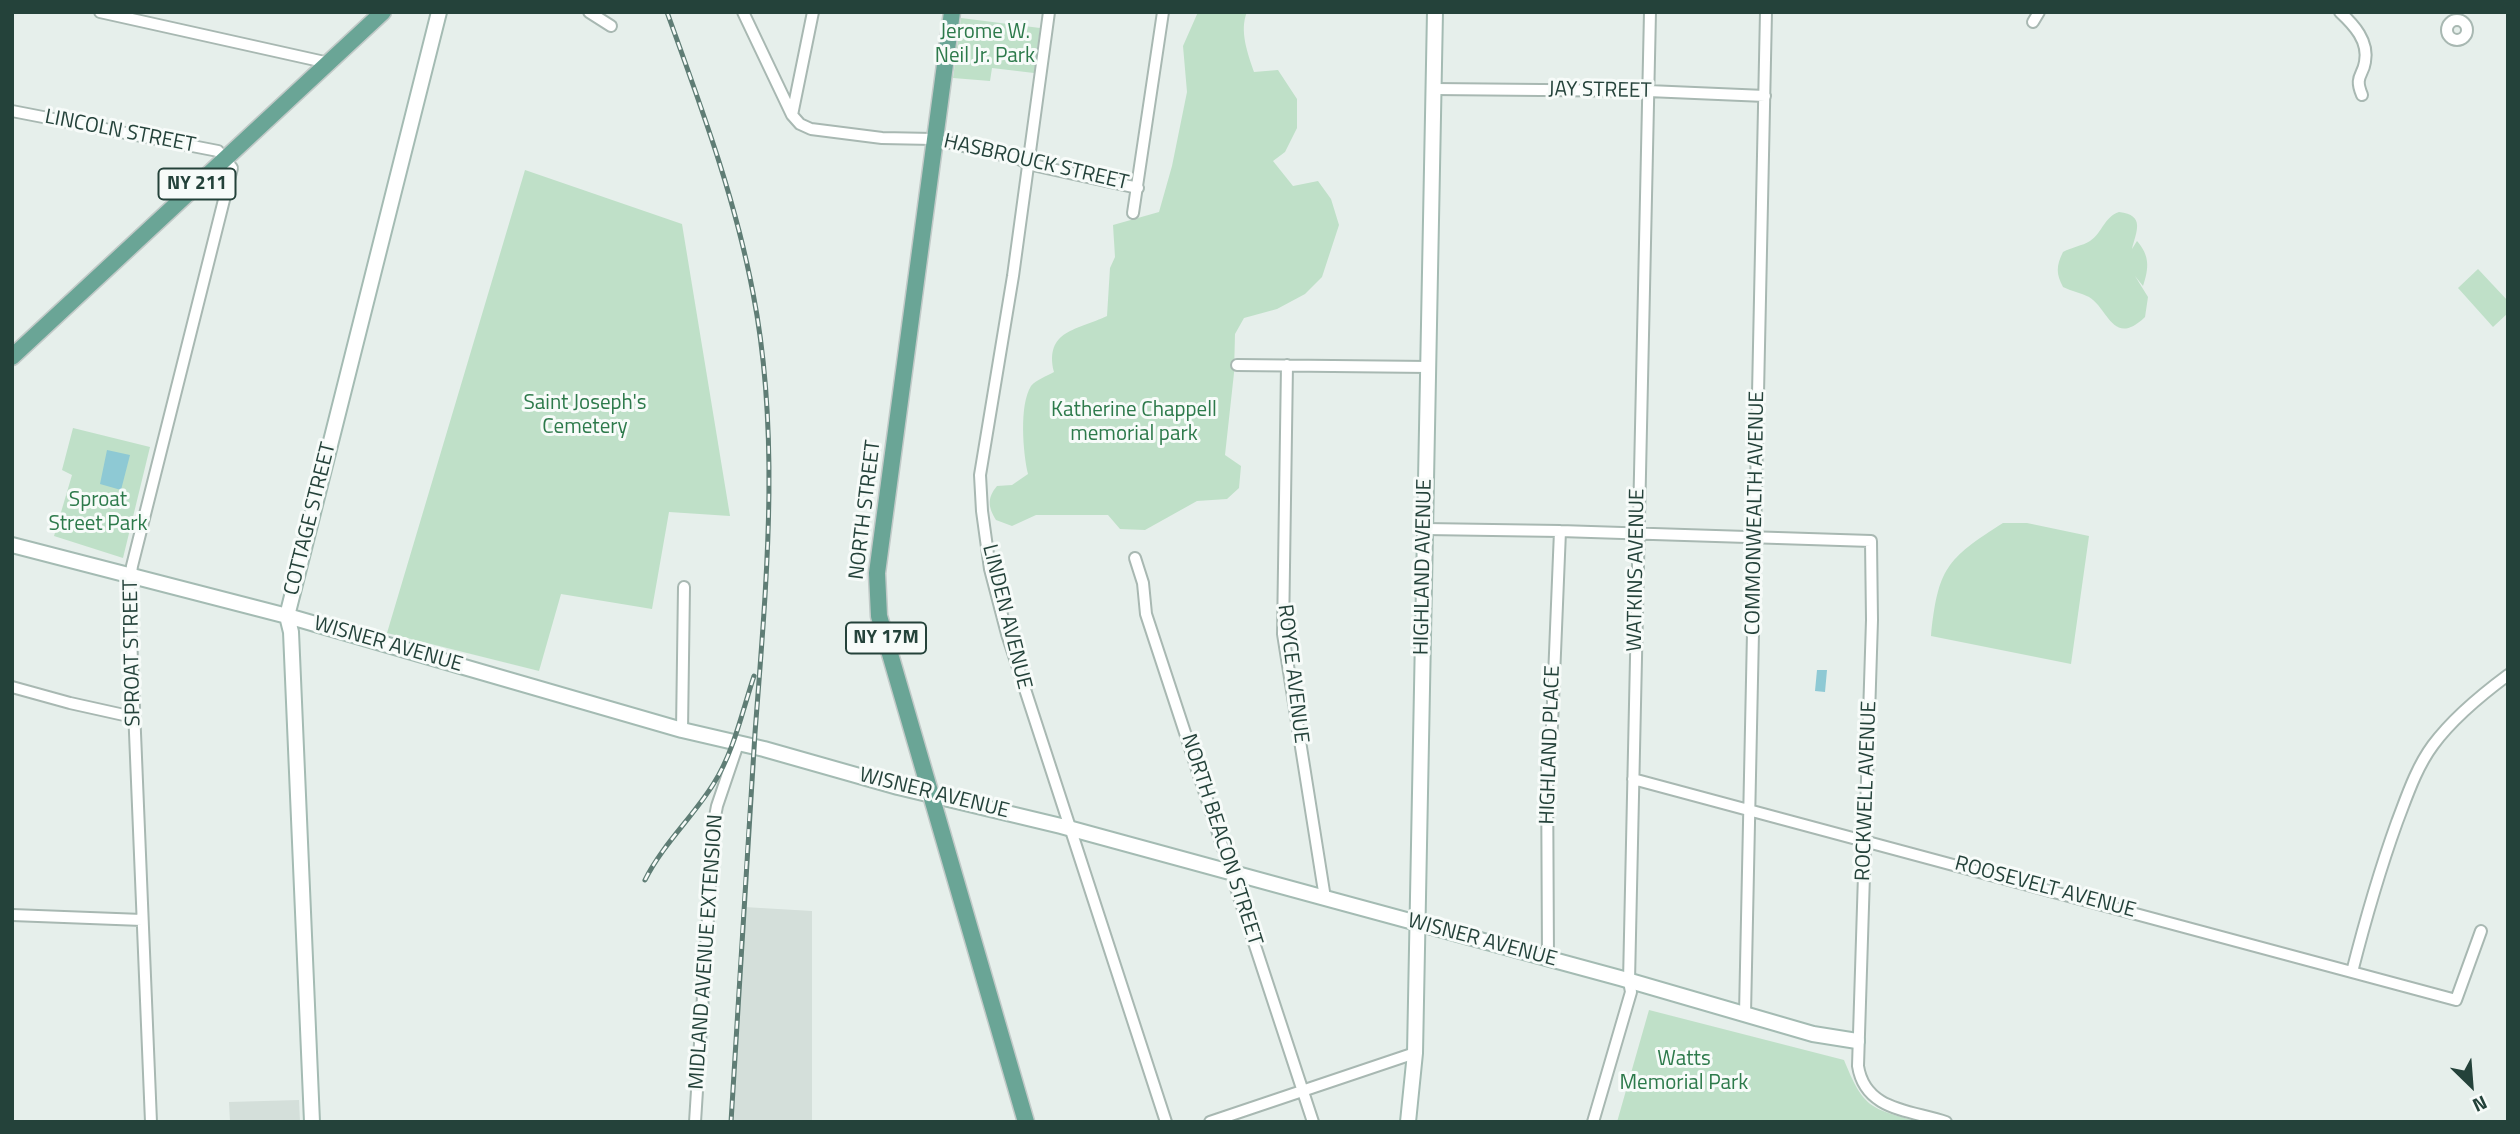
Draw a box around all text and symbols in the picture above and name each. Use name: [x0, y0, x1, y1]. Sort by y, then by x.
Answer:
park label: Jerome W. Neil Jr. Park: [935, 20, 1035, 70]
street label: JAY STREET: [1548, 78, 1652, 104]
street label: LINCOLN STREET: [43, 105, 197, 159]
street label: HASBROUCK STREET: [941, 129, 1131, 197]
road number: NY 211: [158, 168, 235, 200]
park label: Saint Joseph's Cemetery: [523, 391, 647, 441]
street label: COMMONWEALTH AVENUE: [1741, 391, 1771, 635]
park label: Katherine Chappell memorial park: [1051, 398, 1217, 448]
street label: NORTH STREET: [845, 439, 887, 581]
street label: COTTAGE STREET: [280, 440, 342, 598]
street label: HIGHLAND AVENUE: [1410, 479, 1438, 655]
park label: Sproat Street Park: [49, 488, 147, 538]
street label: WATKINS AVENUE: [1623, 488, 1651, 652]
street label: LINDEN AVENUE: [976, 542, 1036, 692]
street label: SPROAT STREET: [119, 579, 147, 727]
street label: ROYCE AVENUE: [1271, 603, 1313, 745]
street label: WISNER AVENUE: [311, 612, 465, 678]
road number: NY 17M: [846, 622, 926, 653]
street label: HIGHLAND PLACE: [1536, 665, 1566, 825]
street label: ROCKWELL AVENUE: [1851, 701, 1883, 881]
street label: NORTH BEACON STREET: [1175, 731, 1267, 949]
street label: WISNER AVENUE: [856, 763, 1012, 825]
street label: MIDLAND AVENUE EXTENSION: [685, 814, 729, 1090]
street label: ROOSEVELT AVENUE: [1952, 852, 2138, 924]
street label: WISNER AVENUE: [1405, 909, 1559, 973]
park label: Watts Memorial Park: [1620, 1047, 1748, 1097]
north arrow: [2436, 1050, 2506, 1120]
text: N: [2468, 1089, 2492, 1120]

